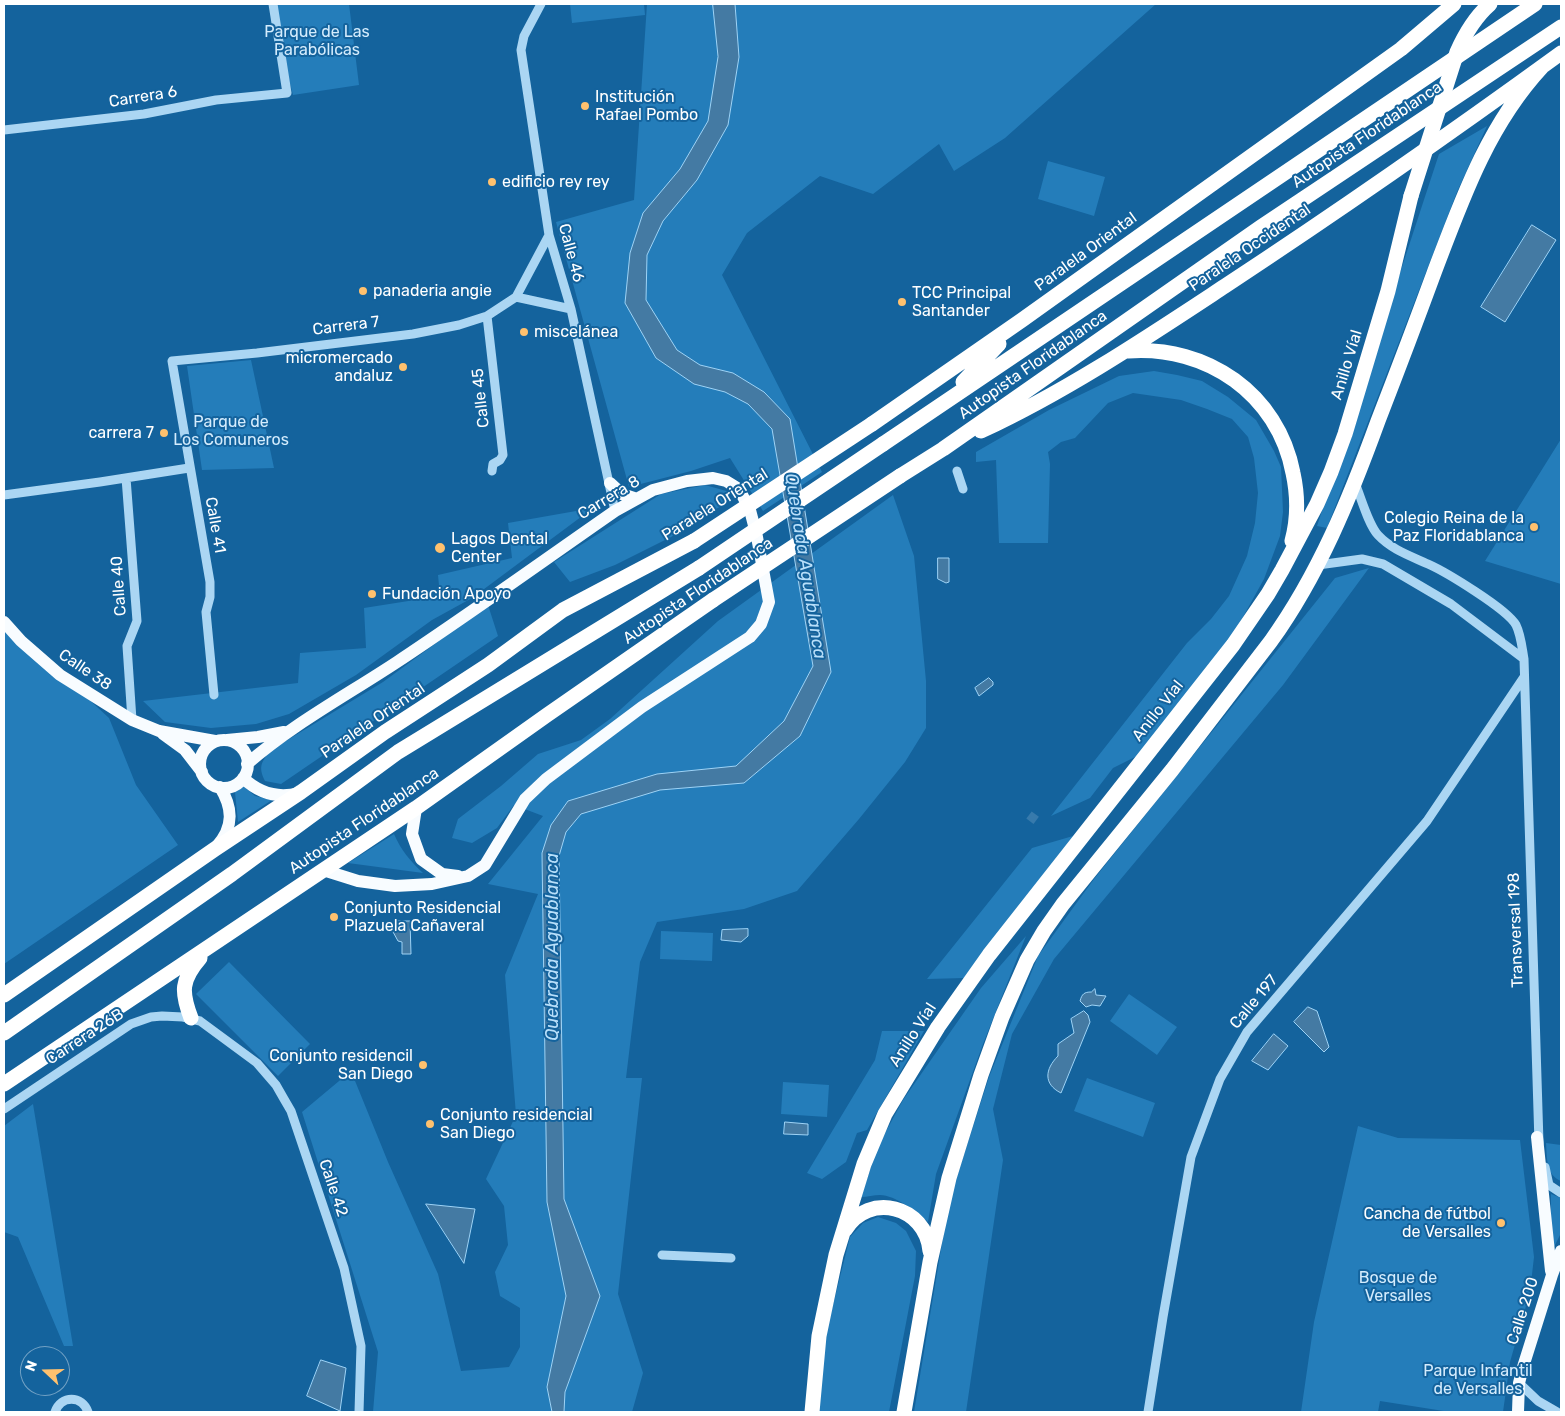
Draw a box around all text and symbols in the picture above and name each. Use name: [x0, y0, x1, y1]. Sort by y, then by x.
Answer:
park label: Parque de Las Parabólicas: [264, 22, 370, 60]
street label: Autopista Floridablanca: [1288, 78, 1446, 192]
street label: Carrera 6: [108, 82, 178, 112]
place label: Institución Rafael Pombo: [595, 87, 698, 125]
marker: Institución Rafael Pombo: [579, 100, 591, 112]
place label: edificio rey rey: [502, 172, 610, 192]
marker: edificio rey rey: [486, 176, 498, 188]
street label: Paralela Occidental: [1186, 200, 1314, 296]
street label: Paralela Oriental: [1031, 209, 1141, 295]
street label: Calle 46: [554, 222, 588, 284]
place label: panaderia angie: [373, 281, 492, 301]
place label: TCC Principal Santander: [912, 283, 1011, 321]
marker: panaderia angie: [357, 285, 369, 297]
marker: TCC Principal Santander: [896, 296, 908, 308]
street label: Autopista Floridablanca: [955, 306, 1111, 424]
street label: Carrera 7: [311, 312, 381, 340]
place label: miscelánea: [534, 322, 618, 342]
marker: miscelánea: [518, 326, 530, 338]
street label: Anillo Víal: [1327, 328, 1367, 402]
place label: micromercado andaluz: [285, 348, 393, 386]
marker: micromercado andaluz: [397, 361, 409, 373]
street label: Calle 45: [468, 367, 494, 429]
park label: Parque de Los Comuneros: [173, 412, 289, 450]
place label: carrera 7: [88, 423, 154, 443]
marker: carrera 7: [158, 427, 170, 439]
street label: Paralela Oriental: [658, 465, 772, 545]
water label: Quebrada Aguablanca: [780, 471, 830, 661]
street label: Carrera 8: [574, 472, 644, 524]
street label: Calle 41: [201, 495, 229, 555]
place label: Colegio Reina de la Paz Floridablanca: [1384, 508, 1524, 546]
marker: Colegio Reina de la Paz Floridablanca: [1528, 521, 1540, 533]
place label: Lagos Dental Center: [451, 529, 548, 567]
street label: Autopista Floridablanca: [619, 534, 777, 648]
marker: Lagos Dental Center: [433, 541, 447, 555]
street label: Calle 40: [107, 555, 131, 617]
place label: Fundación Apoyo: [382, 584, 511, 604]
marker: Fundación Apoyo: [366, 588, 378, 600]
street label: Calle 38: [55, 645, 115, 695]
street label: Anillo Víal: [1128, 677, 1188, 745]
street label: Paralela Oriental: [317, 679, 429, 763]
street label: Autopista Floridablanca: [285, 764, 443, 878]
water label: Quebrada Aguablanca: [542, 853, 564, 1041]
street label: Transversal 198: [1504, 872, 1528, 988]
place label: Conjunto Residencial Plazuela Cañaveral: [344, 898, 501, 936]
marker: Conjunto Residencial Plazuela Cañaveral: [328, 911, 340, 923]
street label: Calle 197: [1226, 971, 1282, 1033]
street label: Anillo Víal: [885, 1000, 941, 1070]
street label: Carrera 26B: [43, 1005, 127, 1069]
place label: Conjunto residencil San Diego: [269, 1046, 413, 1084]
marker: Conjunto residencil San Diego: [417, 1059, 429, 1071]
place label: Conjunto residencial San Diego: [440, 1105, 593, 1143]
marker: Conjunto residencial San Diego: [424, 1118, 436, 1130]
street label: Calle 42: [314, 1157, 352, 1219]
place label: Cancha de fútbol de Versalles: [1363, 1204, 1491, 1242]
marker: Cancha de fútbol de Versalles: [1495, 1217, 1507, 1229]
park label: Bosque de Versalles: [1359, 1268, 1437, 1306]
street label: Calle 200: [1503, 1275, 1543, 1347]
north arrow: [20, 1346, 70, 1396]
text: N: [22, 1358, 41, 1374]
park label: Parque Infantil de Versalles: [1423, 1361, 1533, 1399]

